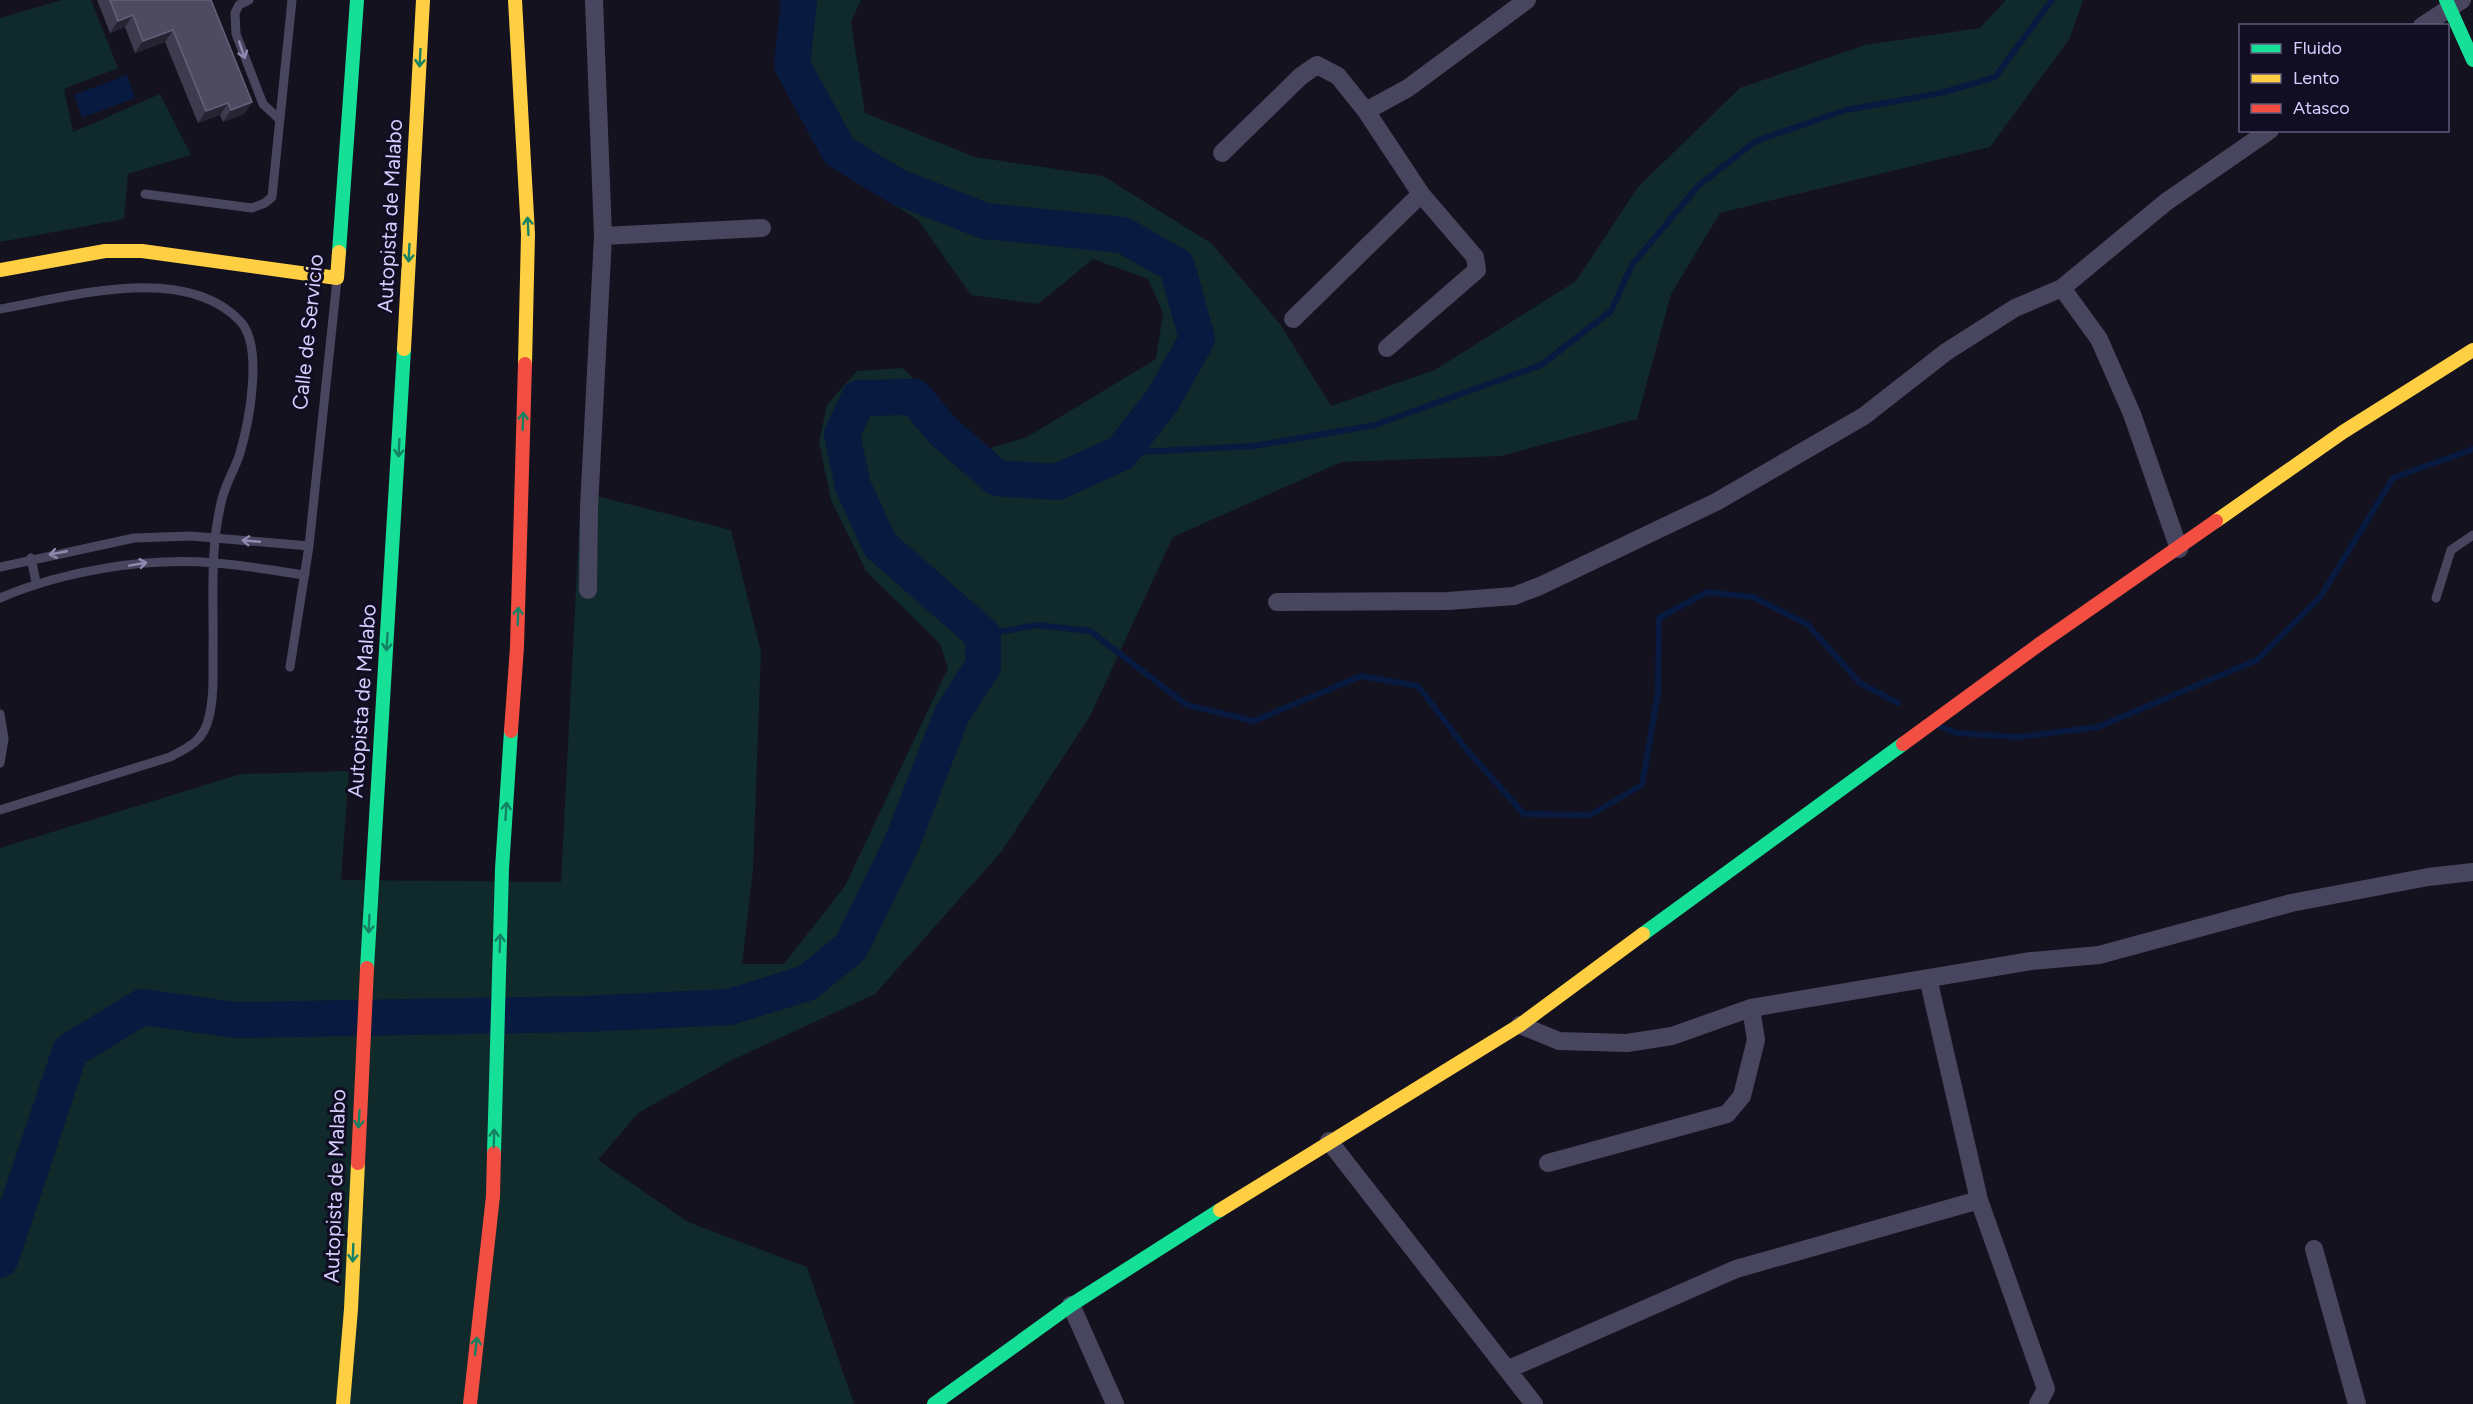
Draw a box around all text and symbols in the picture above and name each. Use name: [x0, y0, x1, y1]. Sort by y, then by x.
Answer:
legend: [2239, 24, 2449, 132]
text: Fluido: [2293, 37, 2342, 59]
one-way arrow: [238, 40, 249, 59]
one-way arrow: [414, 48, 425, 68]
text: Lento: [2293, 67, 2339, 89]
text: Atasco: [2293, 97, 2350, 119]
street label: Autopista de Malabo: [372, 118, 407, 314]
one-way arrow: [522, 217, 533, 237]
one-way arrow: [404, 243, 415, 263]
street label: Calle de Servicio: [287, 253, 328, 411]
one-way arrow: [518, 412, 529, 432]
one-way arrow: [393, 437, 404, 457]
one-way arrow: [241, 535, 261, 546]
one-way arrow: [48, 548, 68, 559]
one-way arrow: [127, 559, 147, 570]
street label: Autopista de Malabo: [342, 603, 381, 799]
one-way arrow: [513, 607, 524, 627]
one-way arrow: [381, 632, 392, 652]
one-way arrow: [501, 801, 512, 821]
one-way arrow: [363, 913, 374, 933]
one-way arrow: [494, 933, 506, 953]
street label: Autopista de Malabo: [319, 1089, 350, 1283]
one-way arrow: [353, 1108, 364, 1128]
one-way arrow: [489, 1128, 500, 1148]
one-way arrow: [347, 1243, 359, 1263]
one-way arrow: [471, 1336, 482, 1356]

